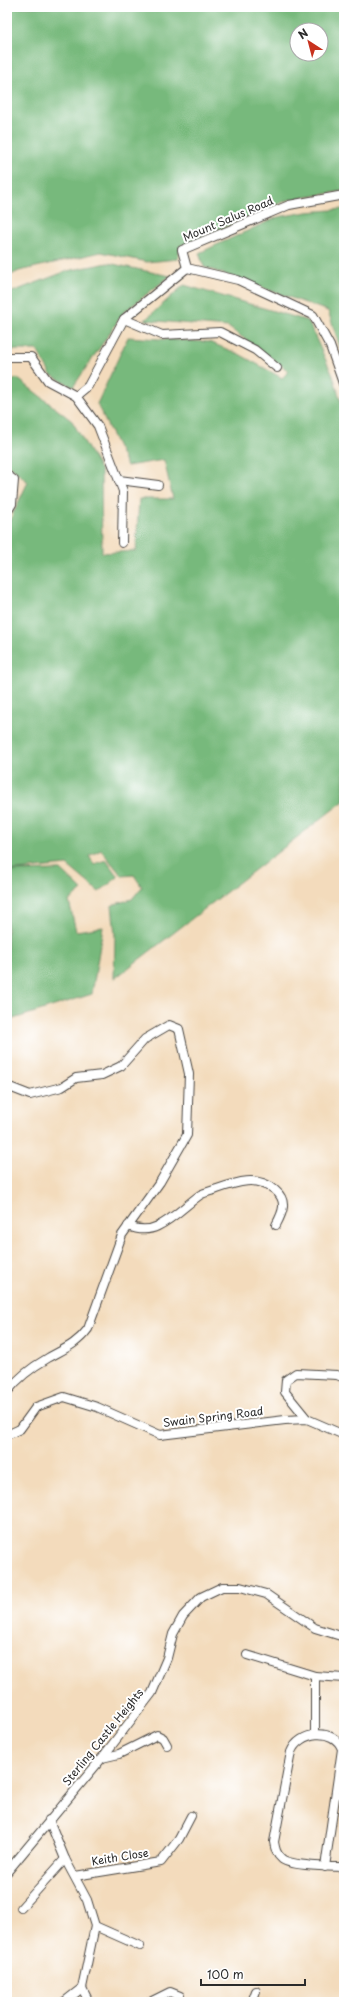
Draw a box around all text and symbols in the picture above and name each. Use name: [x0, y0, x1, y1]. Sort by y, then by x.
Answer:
north arrow: [289, 22, 329, 62]
text: N: [294, 24, 312, 43]
street label: Mount Salus Road: [180, 192, 276, 245]
street label: Swain Spring Road: [162, 1402, 264, 1431]
street label: Sterling Castle Heights: [58, 1684, 147, 1789]
street label: Keith Close: [90, 1844, 150, 1869]
scale bar: [201, 1961, 305, 1987]
text: 100 m: [207, 1965, 244, 1983]

